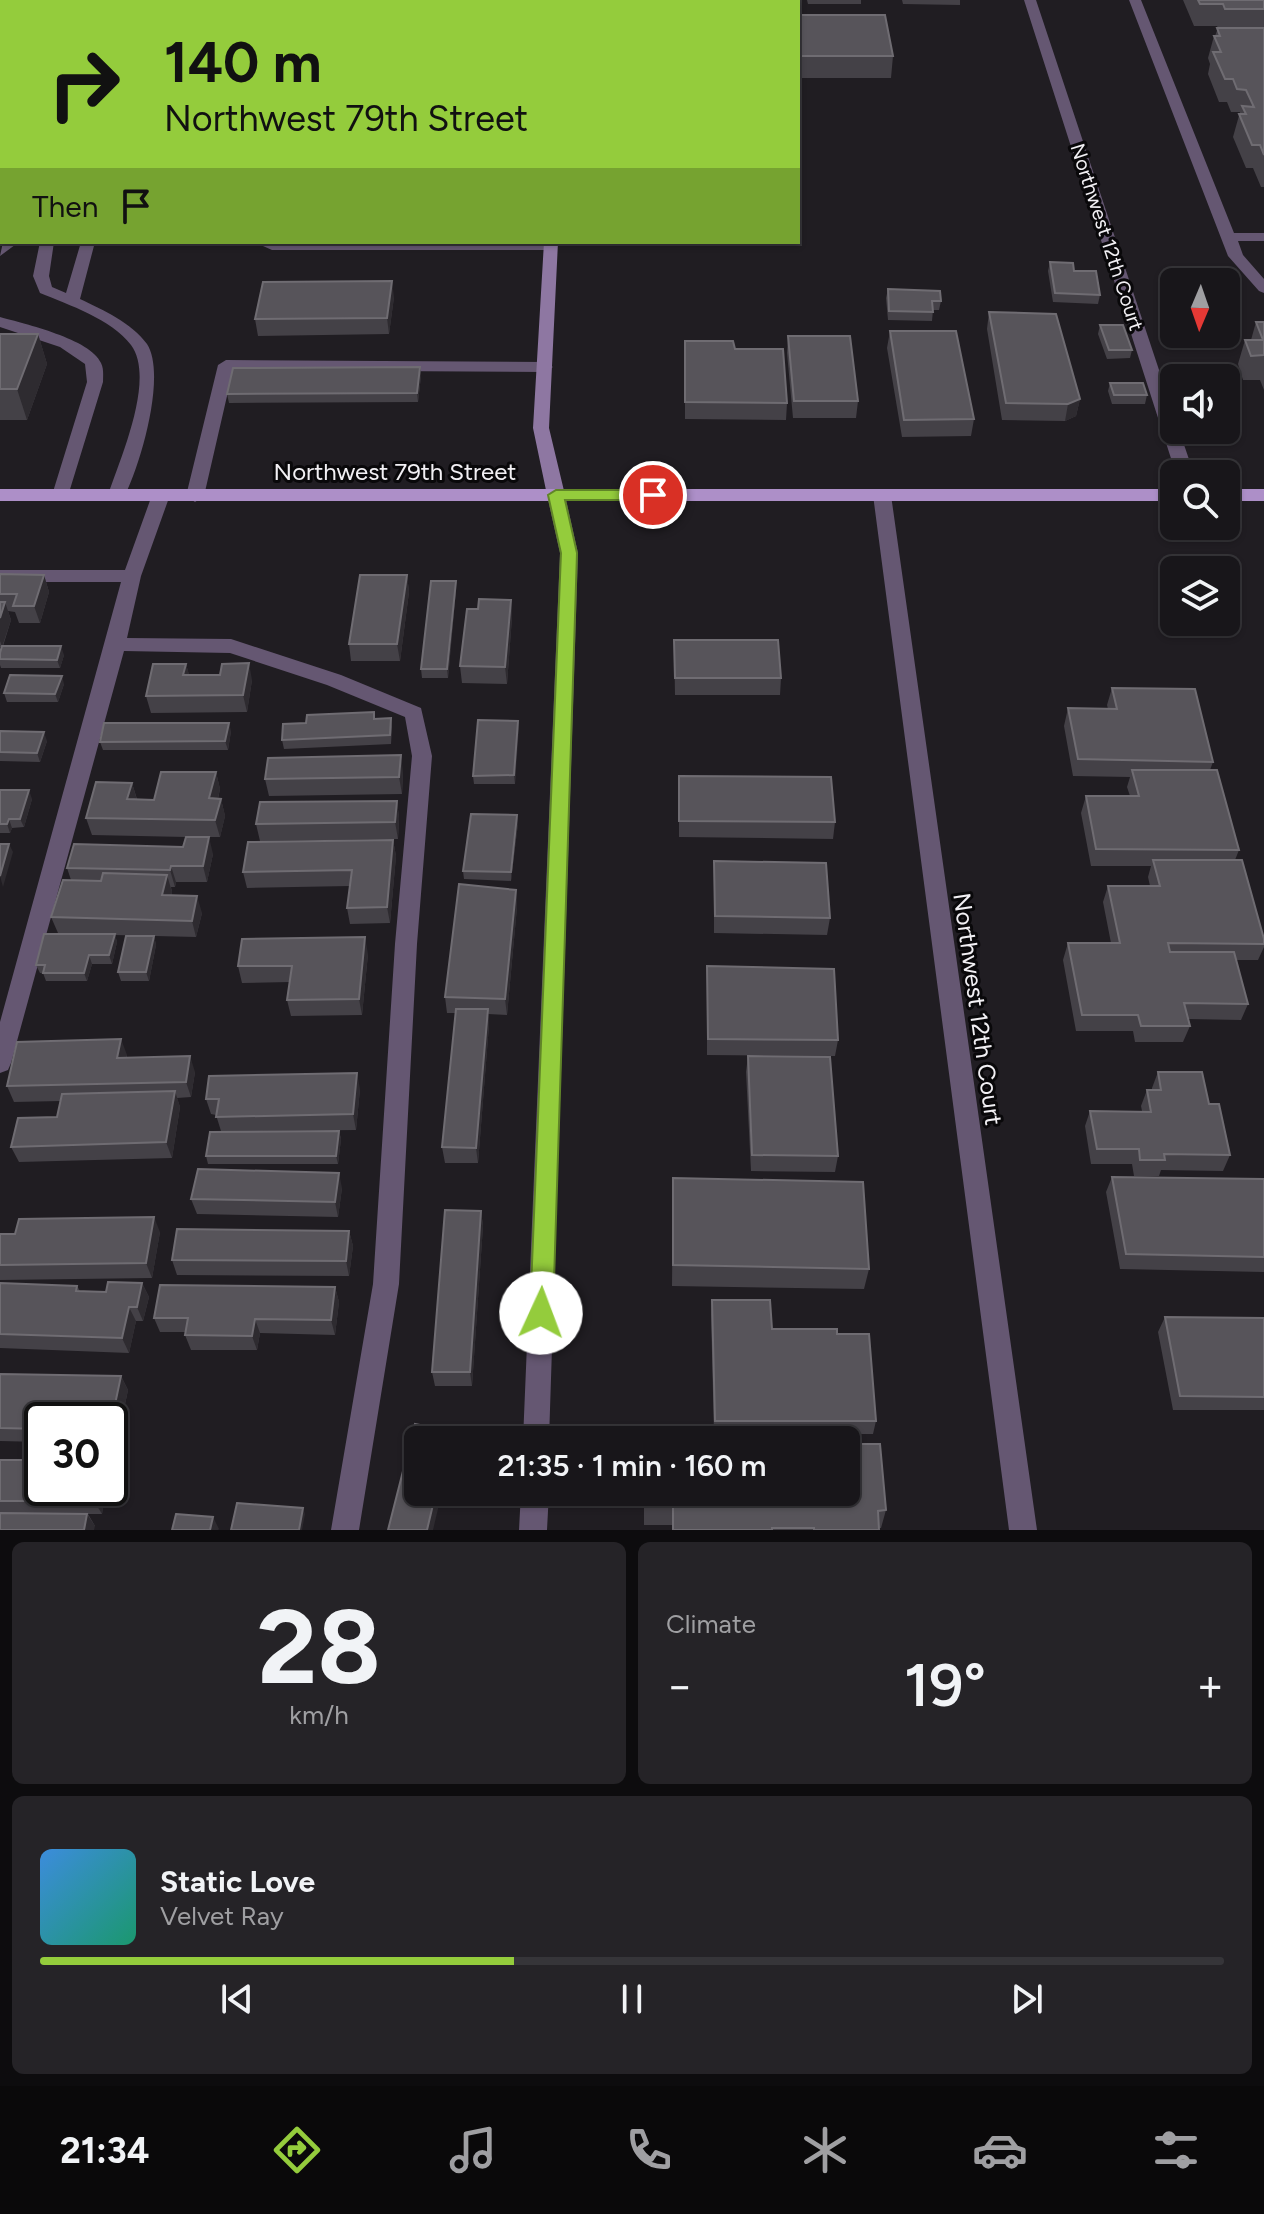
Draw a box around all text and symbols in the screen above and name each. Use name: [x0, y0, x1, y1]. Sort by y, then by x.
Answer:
text: 140 m: [164, 29, 322, 96]
icon: right: [32, 32, 136, 136]
text: Northwest 79th Street: [164, 97, 528, 140]
street label: Northwest 12th Court: [1065, 140, 1149, 334]
icon: arrive: [114, 184, 158, 228]
text: Then: [32, 188, 98, 225]
north arrow: [1160, 268, 1240, 348]
map controls: [1160, 268, 1240, 636]
button: sound: [1160, 364, 1240, 444]
street label: Northwest 79th Street: [274, 457, 516, 486]
button: search: [1160, 460, 1240, 540]
pin: [619, 461, 687, 529]
icon: arrive: [631, 473, 675, 517]
button: layers: [1160, 556, 1240, 636]
street label: Northwest 12th Court: [947, 891, 1009, 1127]
position arrow: [499, 1271, 583, 1355]
speed limit sign: 30: [24, 1402, 128, 1506]
text: 21:35 · 1 min · 160 m: [498, 1447, 766, 1484]
text: 28: [257, 1584, 381, 1709]
text: Climate: [666, 1608, 756, 1640]
text: 19°: [904, 1649, 986, 1721]
text: −: [666, 1659, 693, 1712]
text: +: [1197, 1659, 1224, 1712]
text: km/h: [289, 1699, 349, 1731]
text: Static Love: [160, 1863, 315, 1900]
text: Velvet Ray: [160, 1900, 284, 1932]
icon: previous: [215, 1977, 259, 2021]
icon: pause: [610, 1977, 654, 2021]
icon: next: [1005, 1977, 1049, 2021]
icon: directions: [269, 2122, 325, 2178]
icon: music: [445, 2122, 501, 2178]
icon: phone: [621, 2122, 677, 2178]
icon: climate: [797, 2122, 853, 2178]
icon: car: [972, 2122, 1028, 2178]
icon: filters: [1148, 2122, 1204, 2178]
text: 21:34: [60, 2129, 150, 2172]

